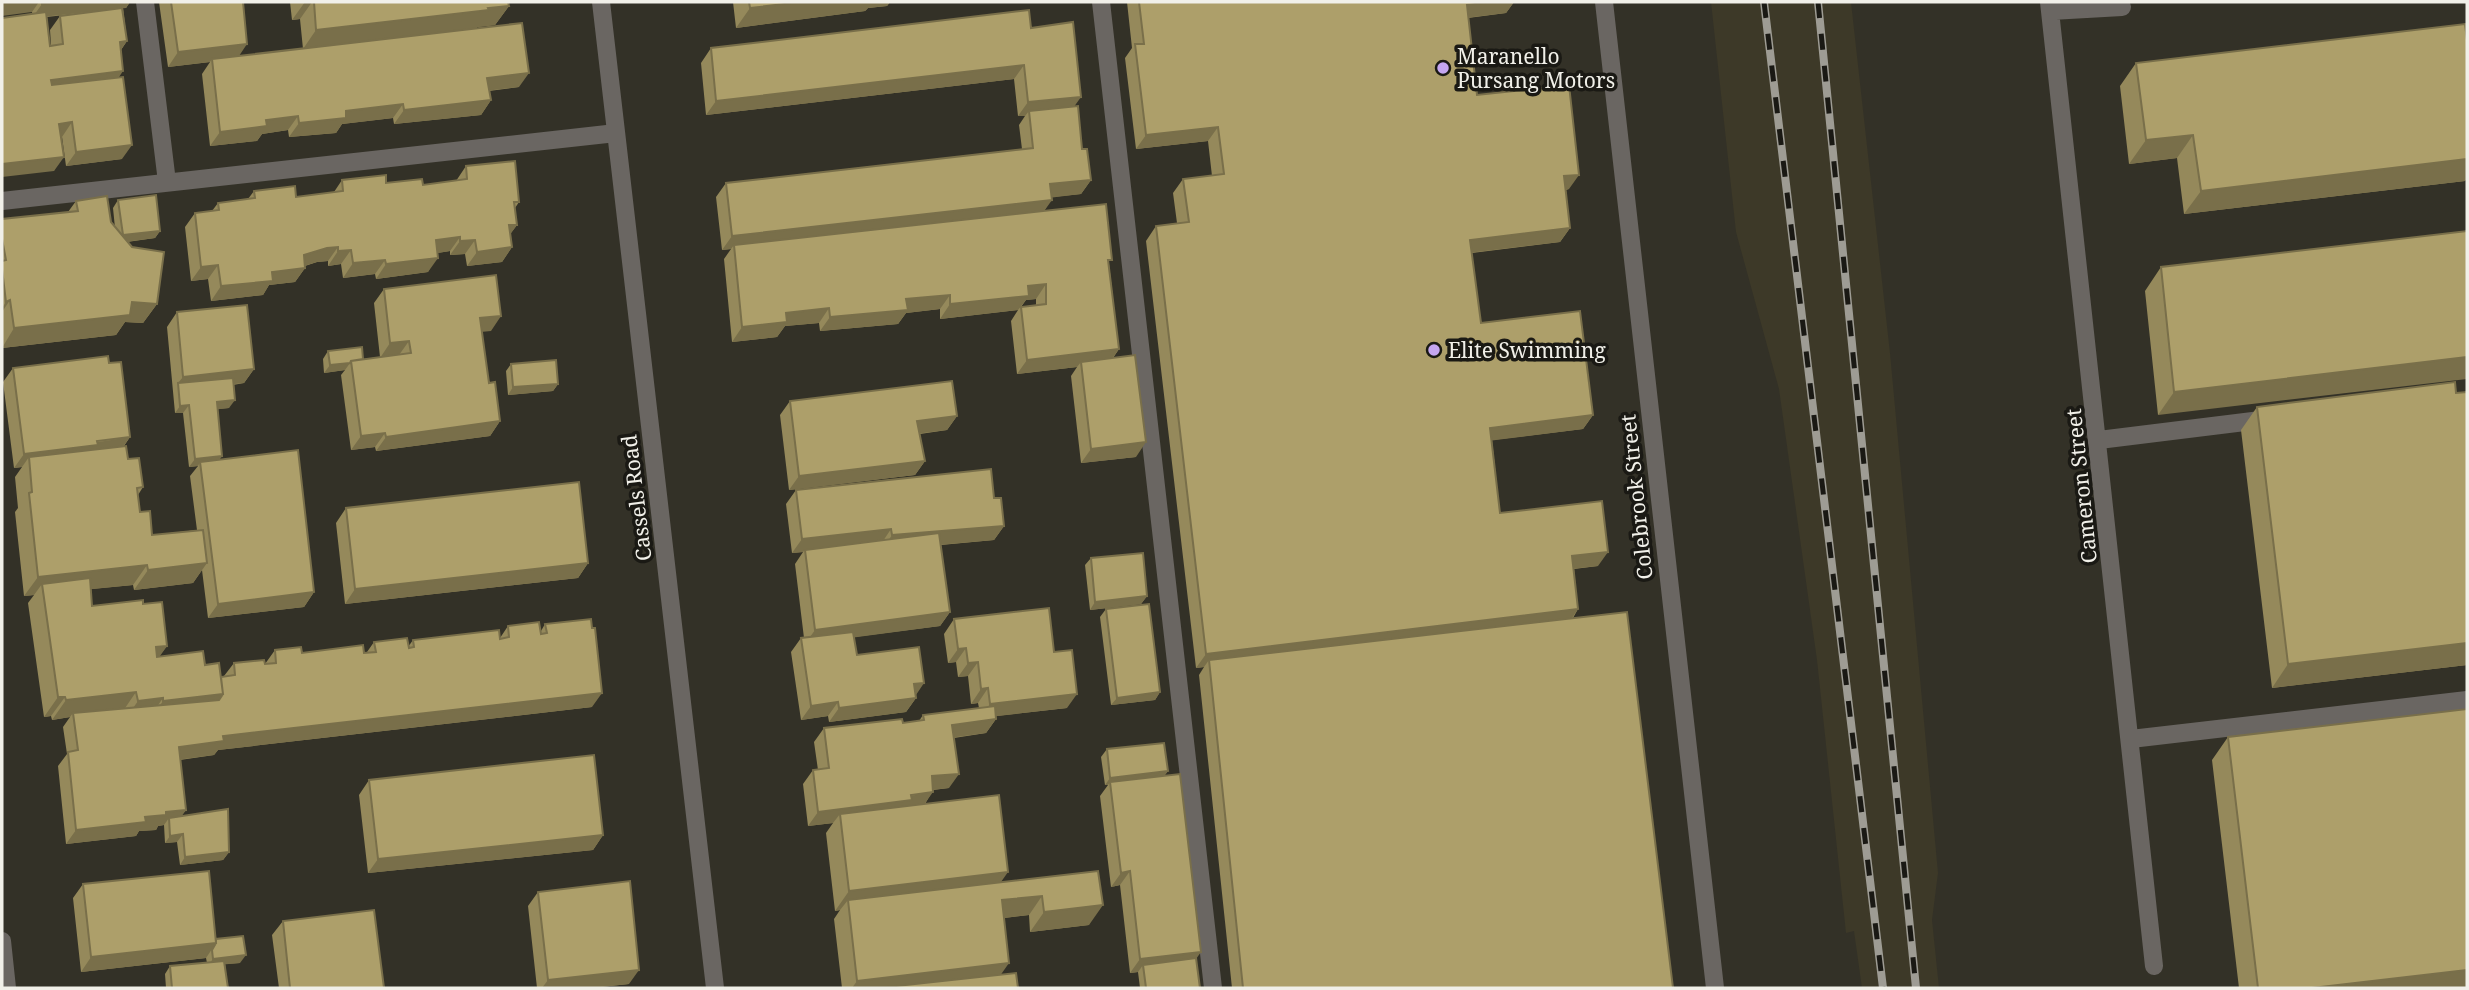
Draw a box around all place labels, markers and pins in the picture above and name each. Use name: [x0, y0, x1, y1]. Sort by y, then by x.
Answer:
place label: Maranello Pursang Motors: [1457, 42, 1615, 94]
marker: Maranello Pursang Motors: [1435, 60, 1451, 76]
place label: Elite Swimming: [1448, 336, 1606, 364]
marker: Elite Swimming: [1426, 342, 1442, 358]

